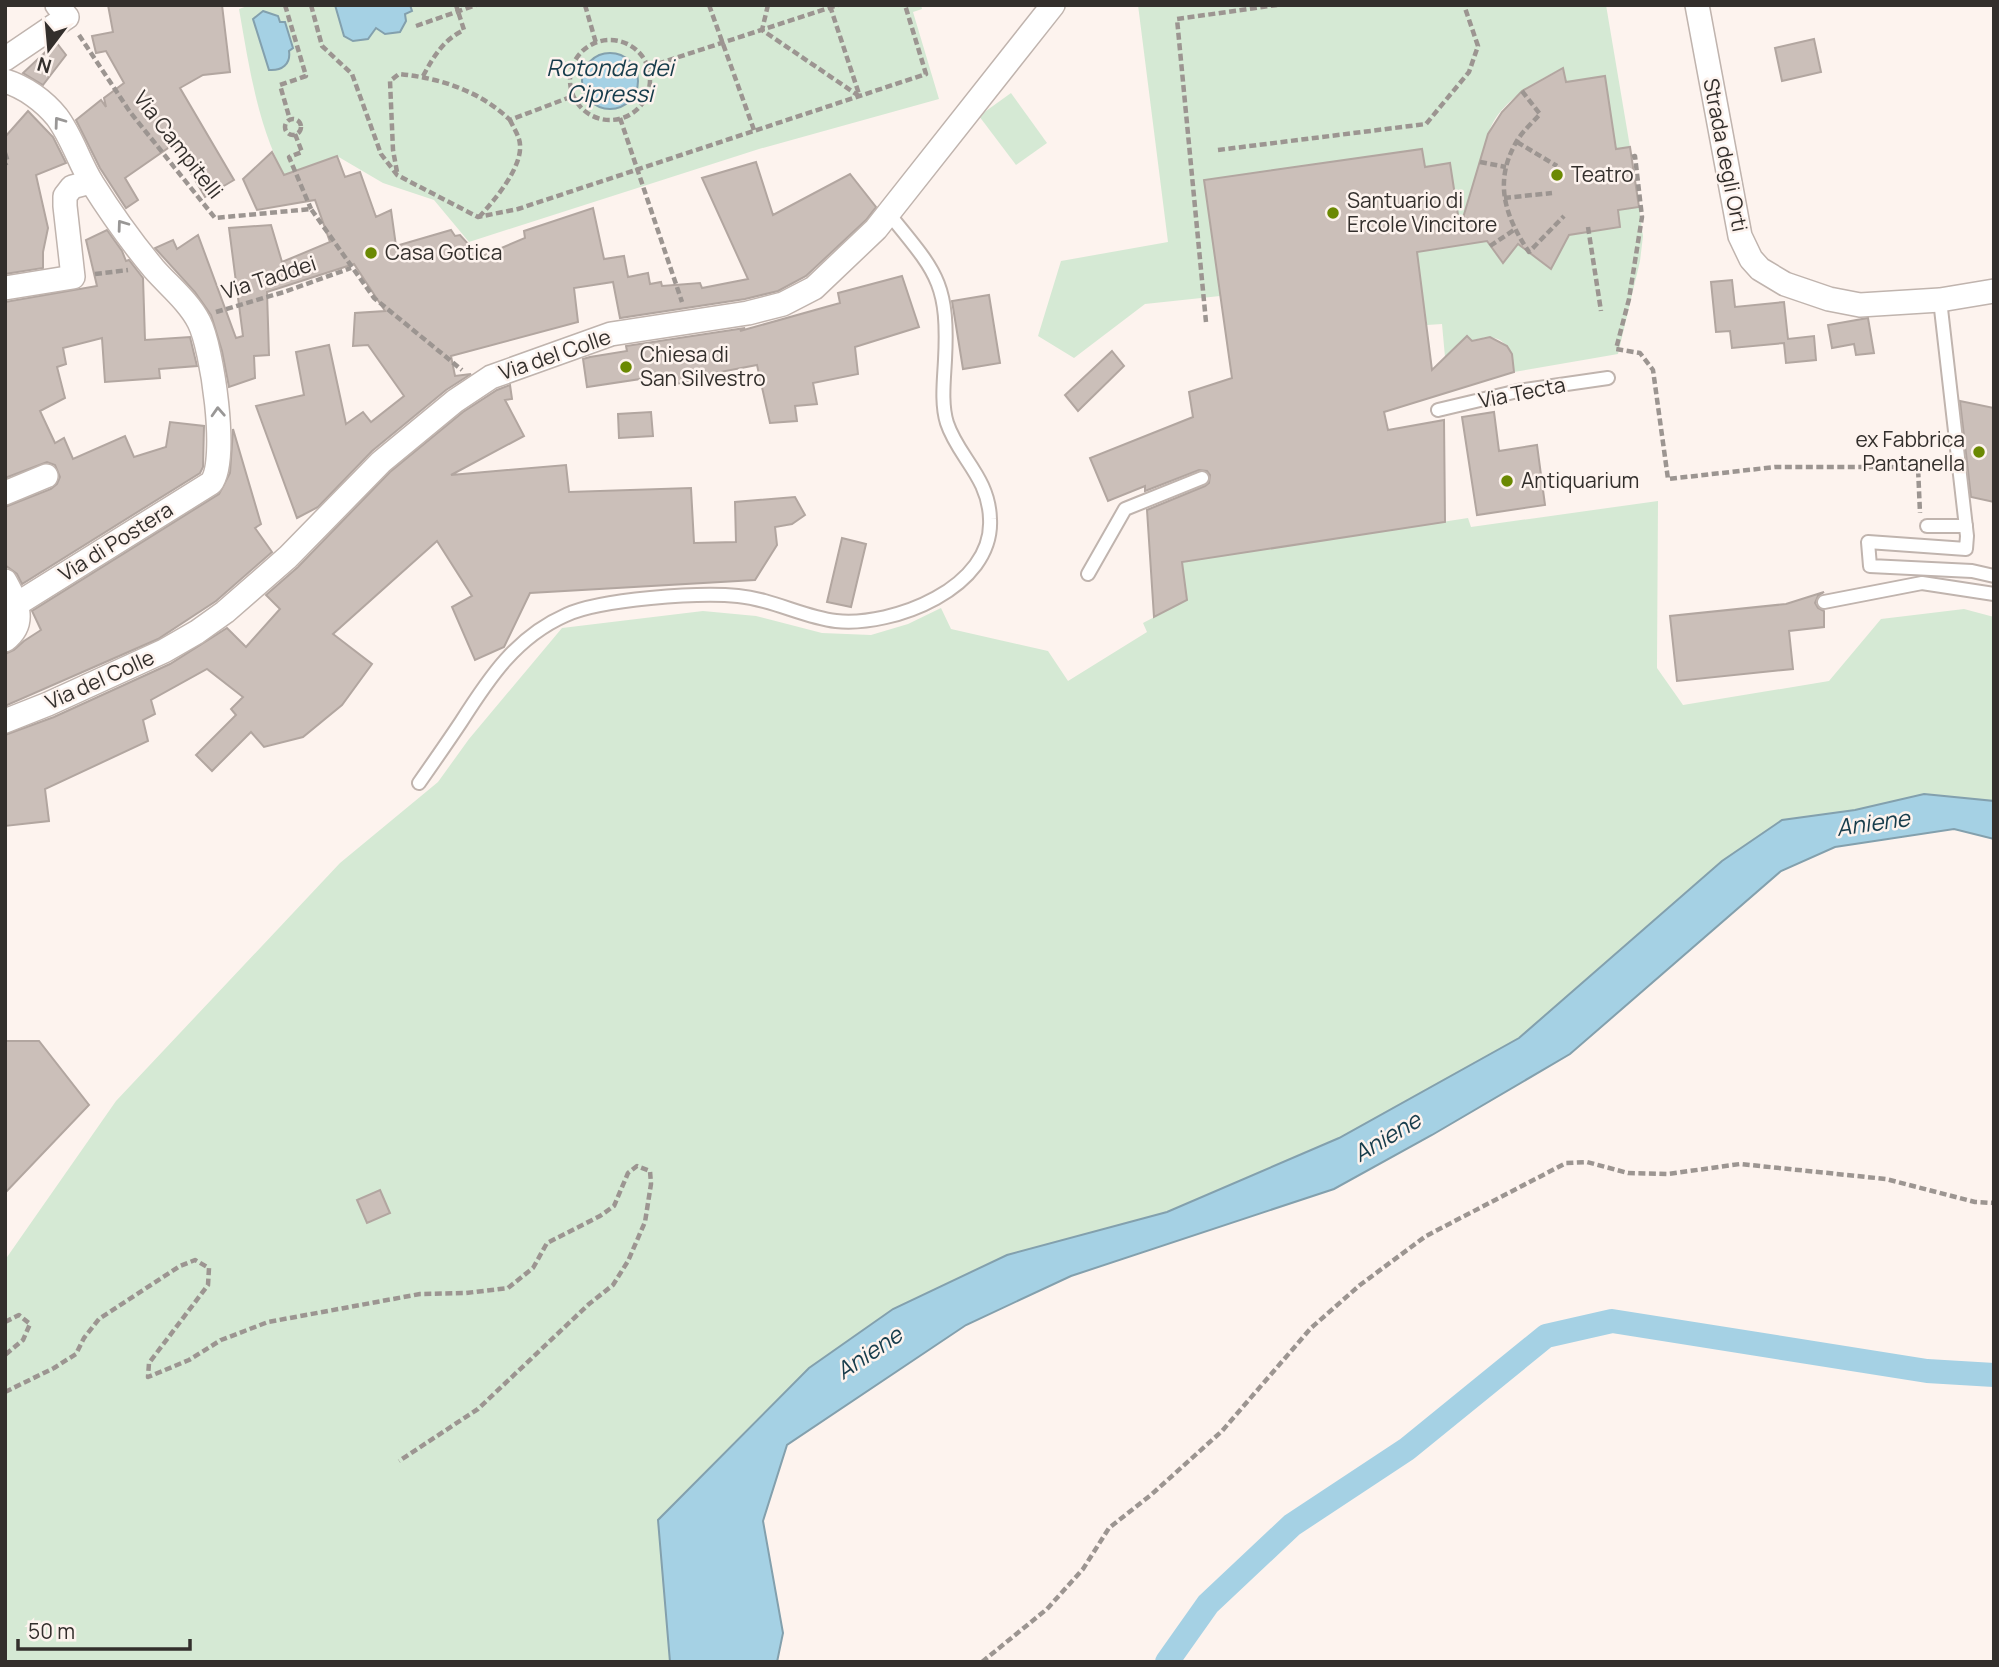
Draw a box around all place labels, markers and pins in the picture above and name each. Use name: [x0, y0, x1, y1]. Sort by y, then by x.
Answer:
place label: Teatro: [1571, 160, 1634, 188]
marker: Teatro: [1549, 167, 1565, 183]
place label: Santuario di Ercole Vincitore: [1347, 186, 1497, 238]
marker: Santuario di Ercole Vincitore: [1325, 205, 1341, 221]
place label: Casa Gotica: [385, 238, 502, 266]
marker: Casa Gotica: [363, 245, 379, 261]
place label: Chiesa di San Silvestro: [640, 340, 766, 392]
marker: Chiesa di San Silvestro: [618, 359, 634, 375]
place label: ex Fabbrica Pantanella: [1856, 425, 1965, 477]
marker: ex Fabbrica Pantanella: [1971, 444, 1987, 460]
place label: Antiquarium: [1521, 466, 1639, 494]
marker: Antiquarium: [1499, 473, 1515, 489]

